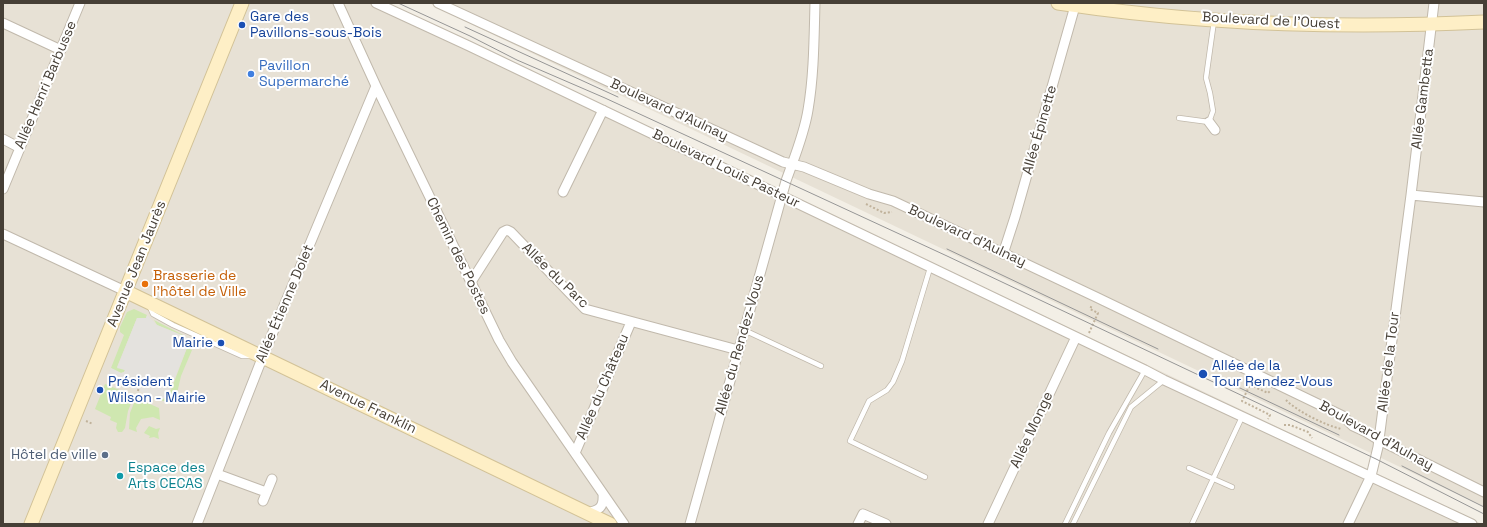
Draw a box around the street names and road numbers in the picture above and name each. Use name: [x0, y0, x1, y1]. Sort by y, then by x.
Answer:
street label: Boulevard de l'Ouest: [1201, 9, 1341, 33]
street label: Allée Henri Barbusse: [11, 18, 81, 152]
street label: Allée Gambetta: [1408, 48, 1438, 150]
street label: Boulevard d'Aulnay: [607, 75, 731, 145]
street label: Allée Épinette: [1019, 83, 1061, 177]
street label: Boulevard Louis Pasteur: [650, 126, 802, 212]
street label: Chemin des Postes: [422, 195, 494, 317]
street label: Avenue Jean Jaurès: [104, 198, 170, 330]
street label: Boulevard d'Aulnay: [905, 201, 1029, 271]
street label: Allée du Parc: [518, 240, 592, 312]
street label: Allée Étienne Dolet: [253, 242, 317, 366]
street label: Allée du Rendez-Vous: [712, 273, 768, 417]
street label: Allée de la Tour: [1374, 311, 1404, 413]
street label: Allée du Château: [573, 332, 633, 442]
street label: Avenue Franklin: [317, 376, 419, 438]
street label: Allée Monge: [1007, 389, 1057, 471]
street label: Boulevard d'Aulnay: [1316, 398, 1436, 474]

